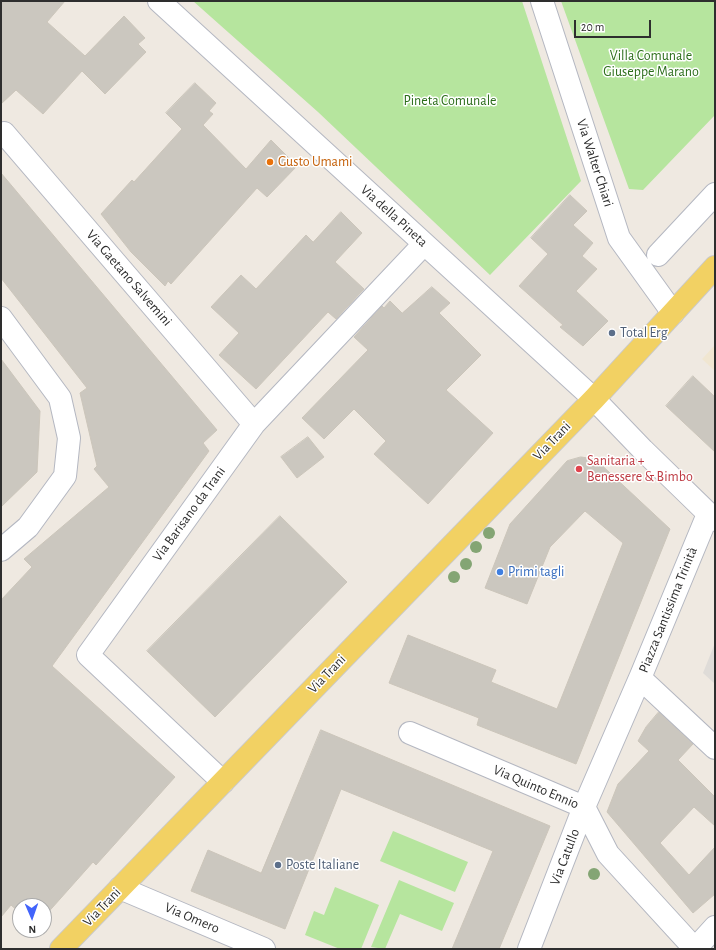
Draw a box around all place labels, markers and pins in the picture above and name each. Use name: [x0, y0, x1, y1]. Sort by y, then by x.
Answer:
place label: Gusto Umami: [278, 154, 352, 170]
marker: Gusto Umami: [265, 157, 275, 167]
place label: Total Erg: [620, 325, 667, 341]
marker: Total Erg: [607, 328, 617, 338]
place label: Sanitaria + Benessere & Bimbo: [587, 453, 693, 486]
marker: Sanitaria + Benessere & Bimbo: [574, 464, 584, 474]
place label: Primi tagli: [508, 564, 564, 580]
marker: Primi tagli: [495, 567, 505, 577]
place label: Poste Italiane: [286, 857, 359, 873]
marker: Poste Italiane: [273, 860, 283, 870]

